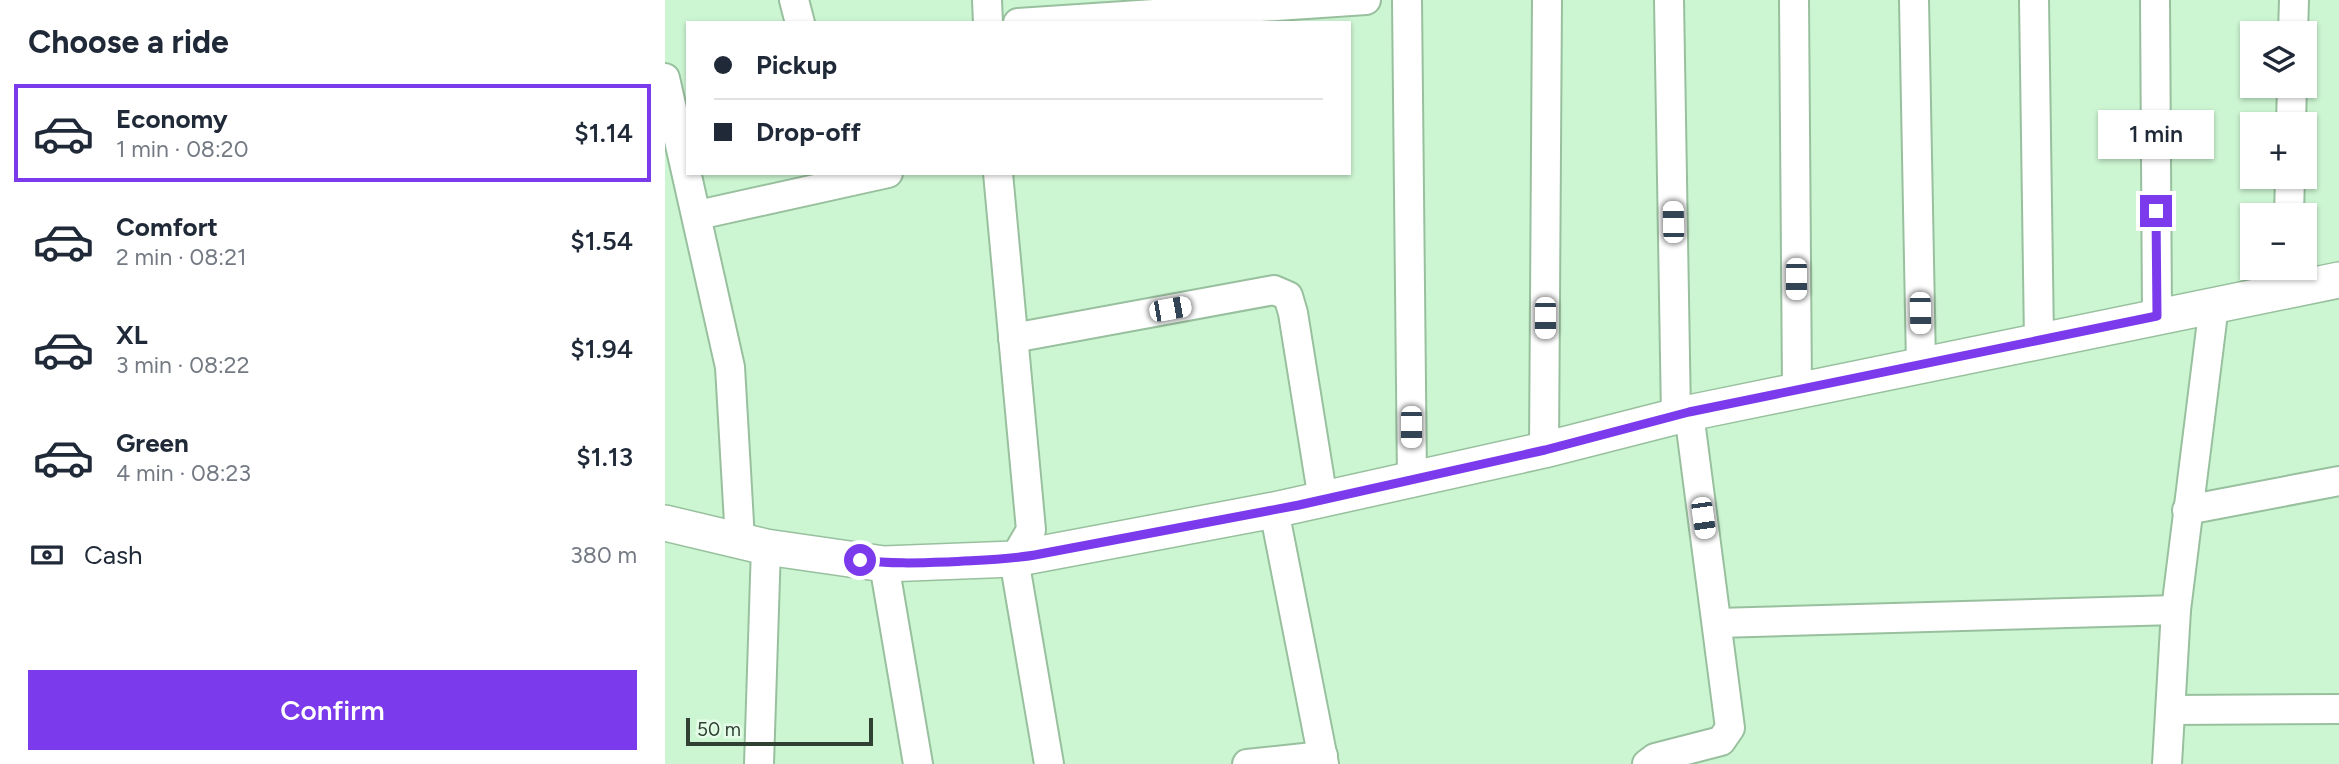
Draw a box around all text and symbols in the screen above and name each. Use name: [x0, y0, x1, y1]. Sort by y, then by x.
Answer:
map controls: [2240, 21, 2317, 280]
button: layers: [2240, 21, 2317, 98]
text: Choose a ride: [28, 23, 229, 61]
text: Pickup: [756, 49, 837, 81]
icon: car: [32, 102, 95, 165]
text: Economy: [116, 103, 228, 135]
callout: 1 min: [2098, 110, 2214, 158]
button: +: [2240, 112, 2317, 189]
text: Drop-off: [756, 116, 861, 148]
text: $1.14: [574, 117, 633, 149]
text: 1 min: [2129, 120, 2183, 148]
text: 1 min · 08:20: [116, 135, 248, 163]
route end: [2140, 195, 2172, 227]
car: [1663, 201, 1684, 243]
button: −: [2240, 203, 2317, 280]
icon: car: [32, 210, 95, 273]
text: Comfort: [116, 211, 218, 243]
text: $1.54: [570, 225, 633, 257]
text: 2 min · 08:21: [116, 243, 247, 271]
car: [1786, 258, 1807, 300]
car: [1910, 292, 1931, 334]
car: [1148, 295, 1193, 323]
car: [1535, 297, 1556, 339]
icon: car: [32, 318, 95, 381]
text: XL: [116, 319, 148, 351]
text: $1.94: [570, 333, 633, 365]
text: 3 min · 08:22: [116, 351, 250, 379]
car: [1401, 406, 1422, 448]
icon: car: [32, 426, 95, 489]
text: Green: [116, 427, 189, 459]
text: $1.13: [576, 441, 633, 473]
text: 4 min · 08:23: [116, 459, 251, 487]
car: [1690, 496, 1717, 540]
icon: cash: [28, 536, 66, 574]
text: Cash: [84, 539, 143, 571]
text: 380 m: [570, 541, 637, 569]
route start: [844, 544, 876, 576]
button: Confirm: [28, 670, 637, 750]
scale bar: [686, 715, 873, 747]
text: 50 m: [697, 718, 741, 741]

